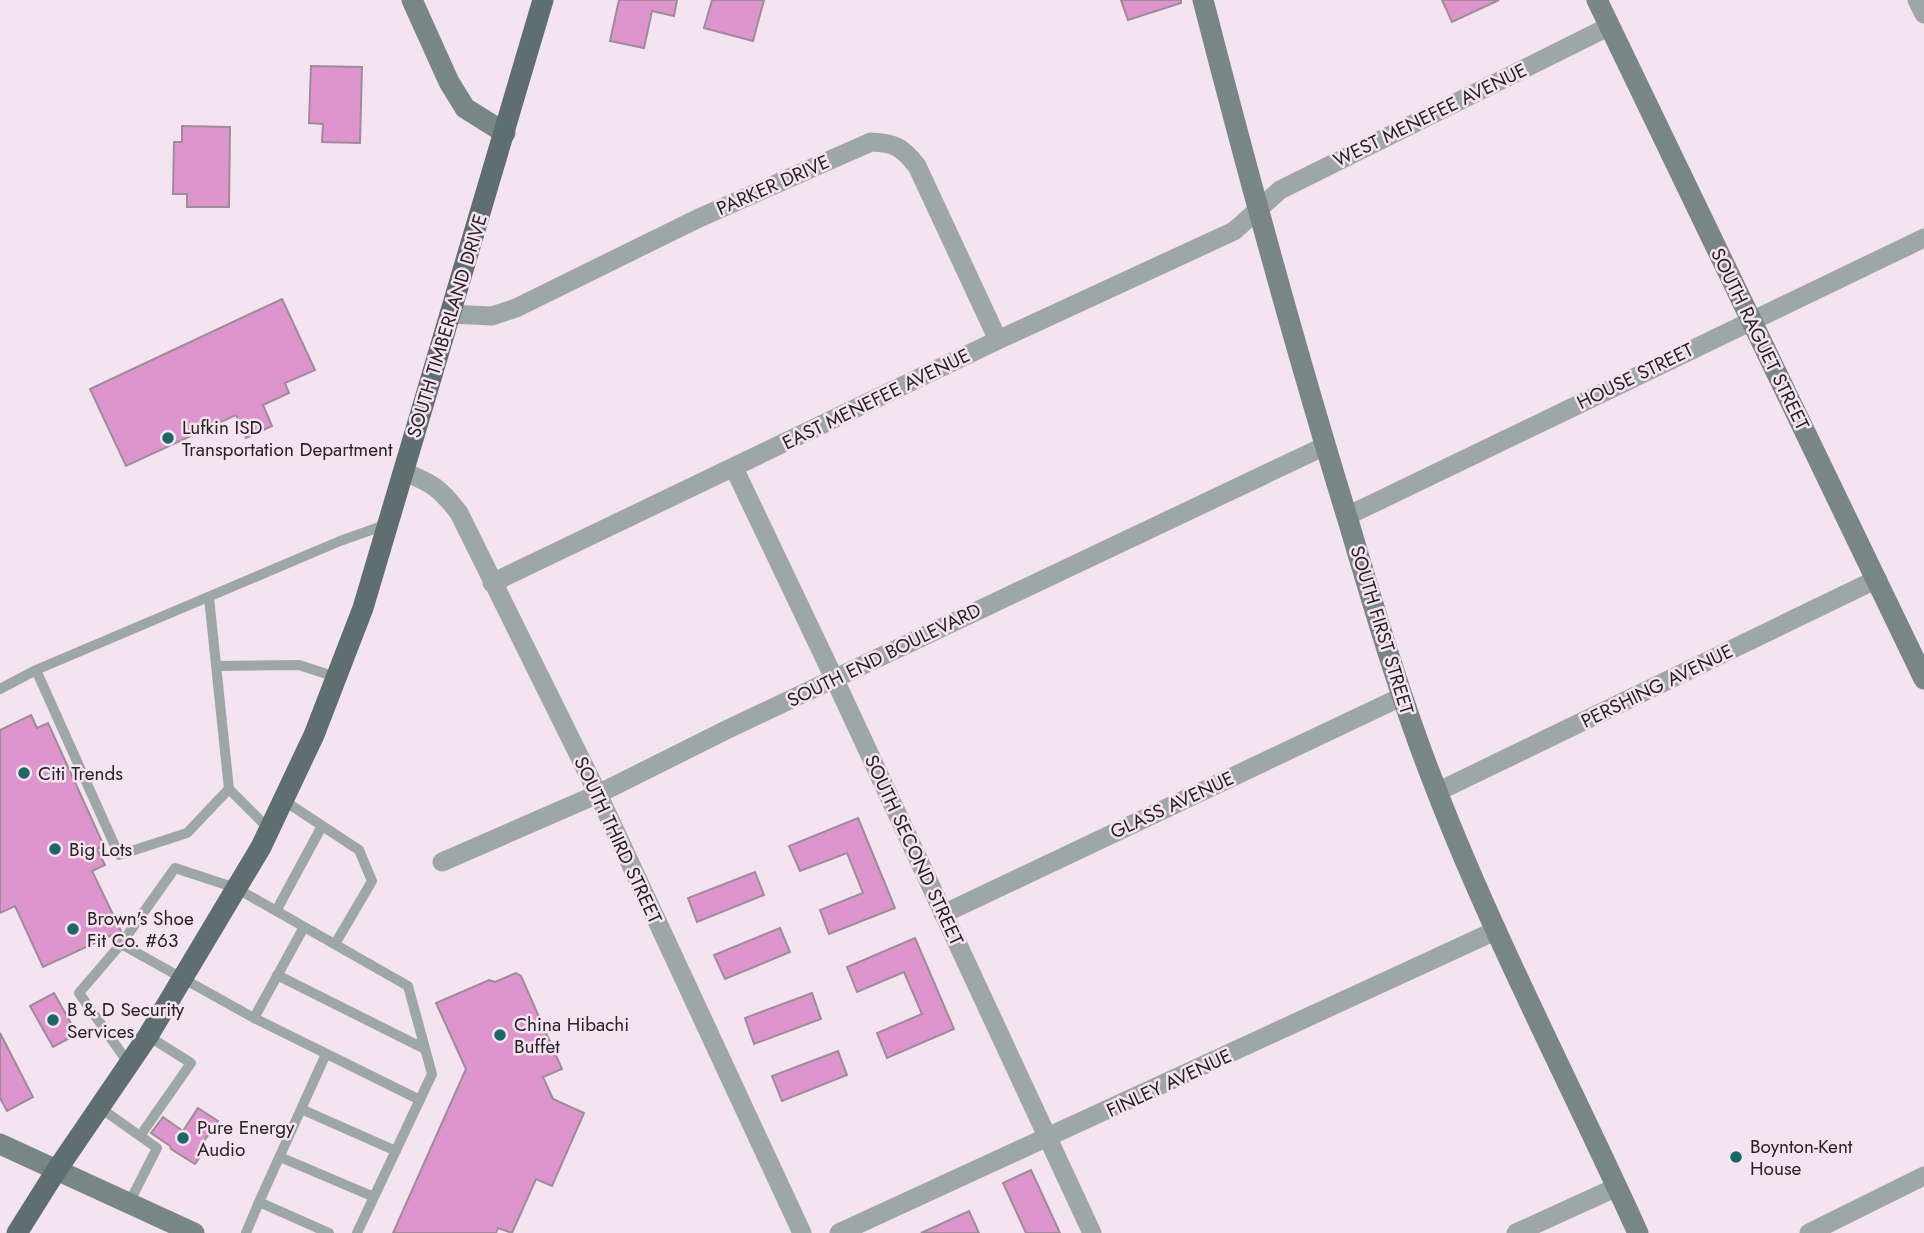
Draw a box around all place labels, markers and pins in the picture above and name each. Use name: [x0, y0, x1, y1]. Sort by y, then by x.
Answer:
place label: Lufkin ISD Transportation Department: [182, 414, 393, 463]
marker: Lufkin ISD Transportation Department: [160, 430, 176, 446]
place label: Citi Trends: [38, 760, 123, 787]
marker: Citi Trends: [16, 765, 32, 781]
place label: Big Lots: [69, 836, 133, 863]
marker: Big Lots: [47, 841, 63, 857]
place label: Brown's Shoe Fit Co. #63: [87, 905, 194, 954]
marker: Brown's Shoe Fit Co. #63: [65, 921, 81, 937]
place label: B & D Security Services: [67, 996, 185, 1045]
place label: China Hibachi Buffet: [514, 1011, 629, 1060]
marker: B & D Security Services: [45, 1012, 61, 1028]
marker: China Hibachi Buffet: [492, 1027, 508, 1043]
place label: Pure Energy Audio: [197, 1114, 295, 1163]
marker: Pure Energy Audio: [175, 1130, 191, 1146]
place label: Boynton-Kent House: [1750, 1133, 1853, 1182]
marker: Boynton-Kent House: [1728, 1149, 1744, 1165]

